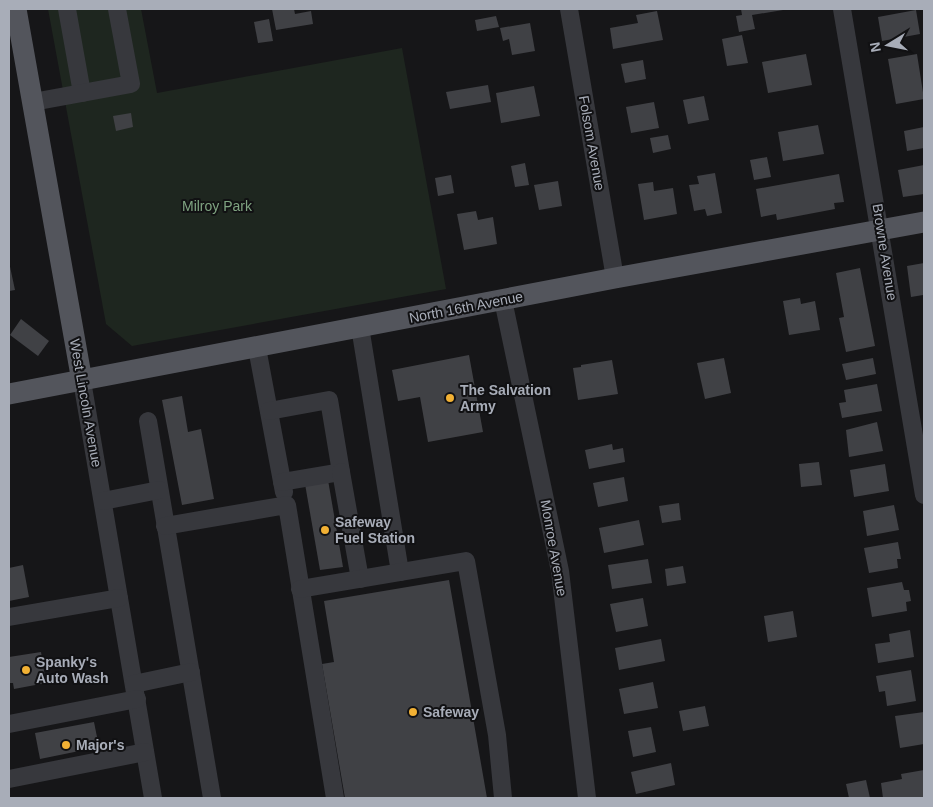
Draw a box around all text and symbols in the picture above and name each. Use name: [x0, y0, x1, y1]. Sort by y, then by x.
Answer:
north arrow: [863, 20, 913, 70]
text: N: [866, 41, 884, 54]
street label: Folsom Avenue: [576, 94, 608, 192]
park label: Milroy Park: [182, 198, 253, 214]
street label: Browne Avenue: [869, 202, 901, 302]
street label: North 16th Avenue: [408, 288, 525, 326]
street label: West Lincoln Avenue: [67, 337, 105, 469]
place label: The Salvation Army: [460, 382, 551, 414]
marker: The Salvation Army: [444, 392, 456, 404]
street label: Monroe Avenue: [538, 498, 570, 598]
place label: Safeway Fuel Station: [335, 514, 415, 546]
marker: Safeway Fuel Station: [319, 524, 331, 536]
place label: Spanky's Auto Wash: [36, 654, 109, 686]
marker: Spanky's Auto Wash: [20, 664, 32, 676]
place label: Safeway: [423, 704, 479, 720]
marker: Safeway: [407, 706, 419, 718]
place label: Major's: [76, 737, 125, 753]
marker: Major's: [60, 739, 72, 751]

